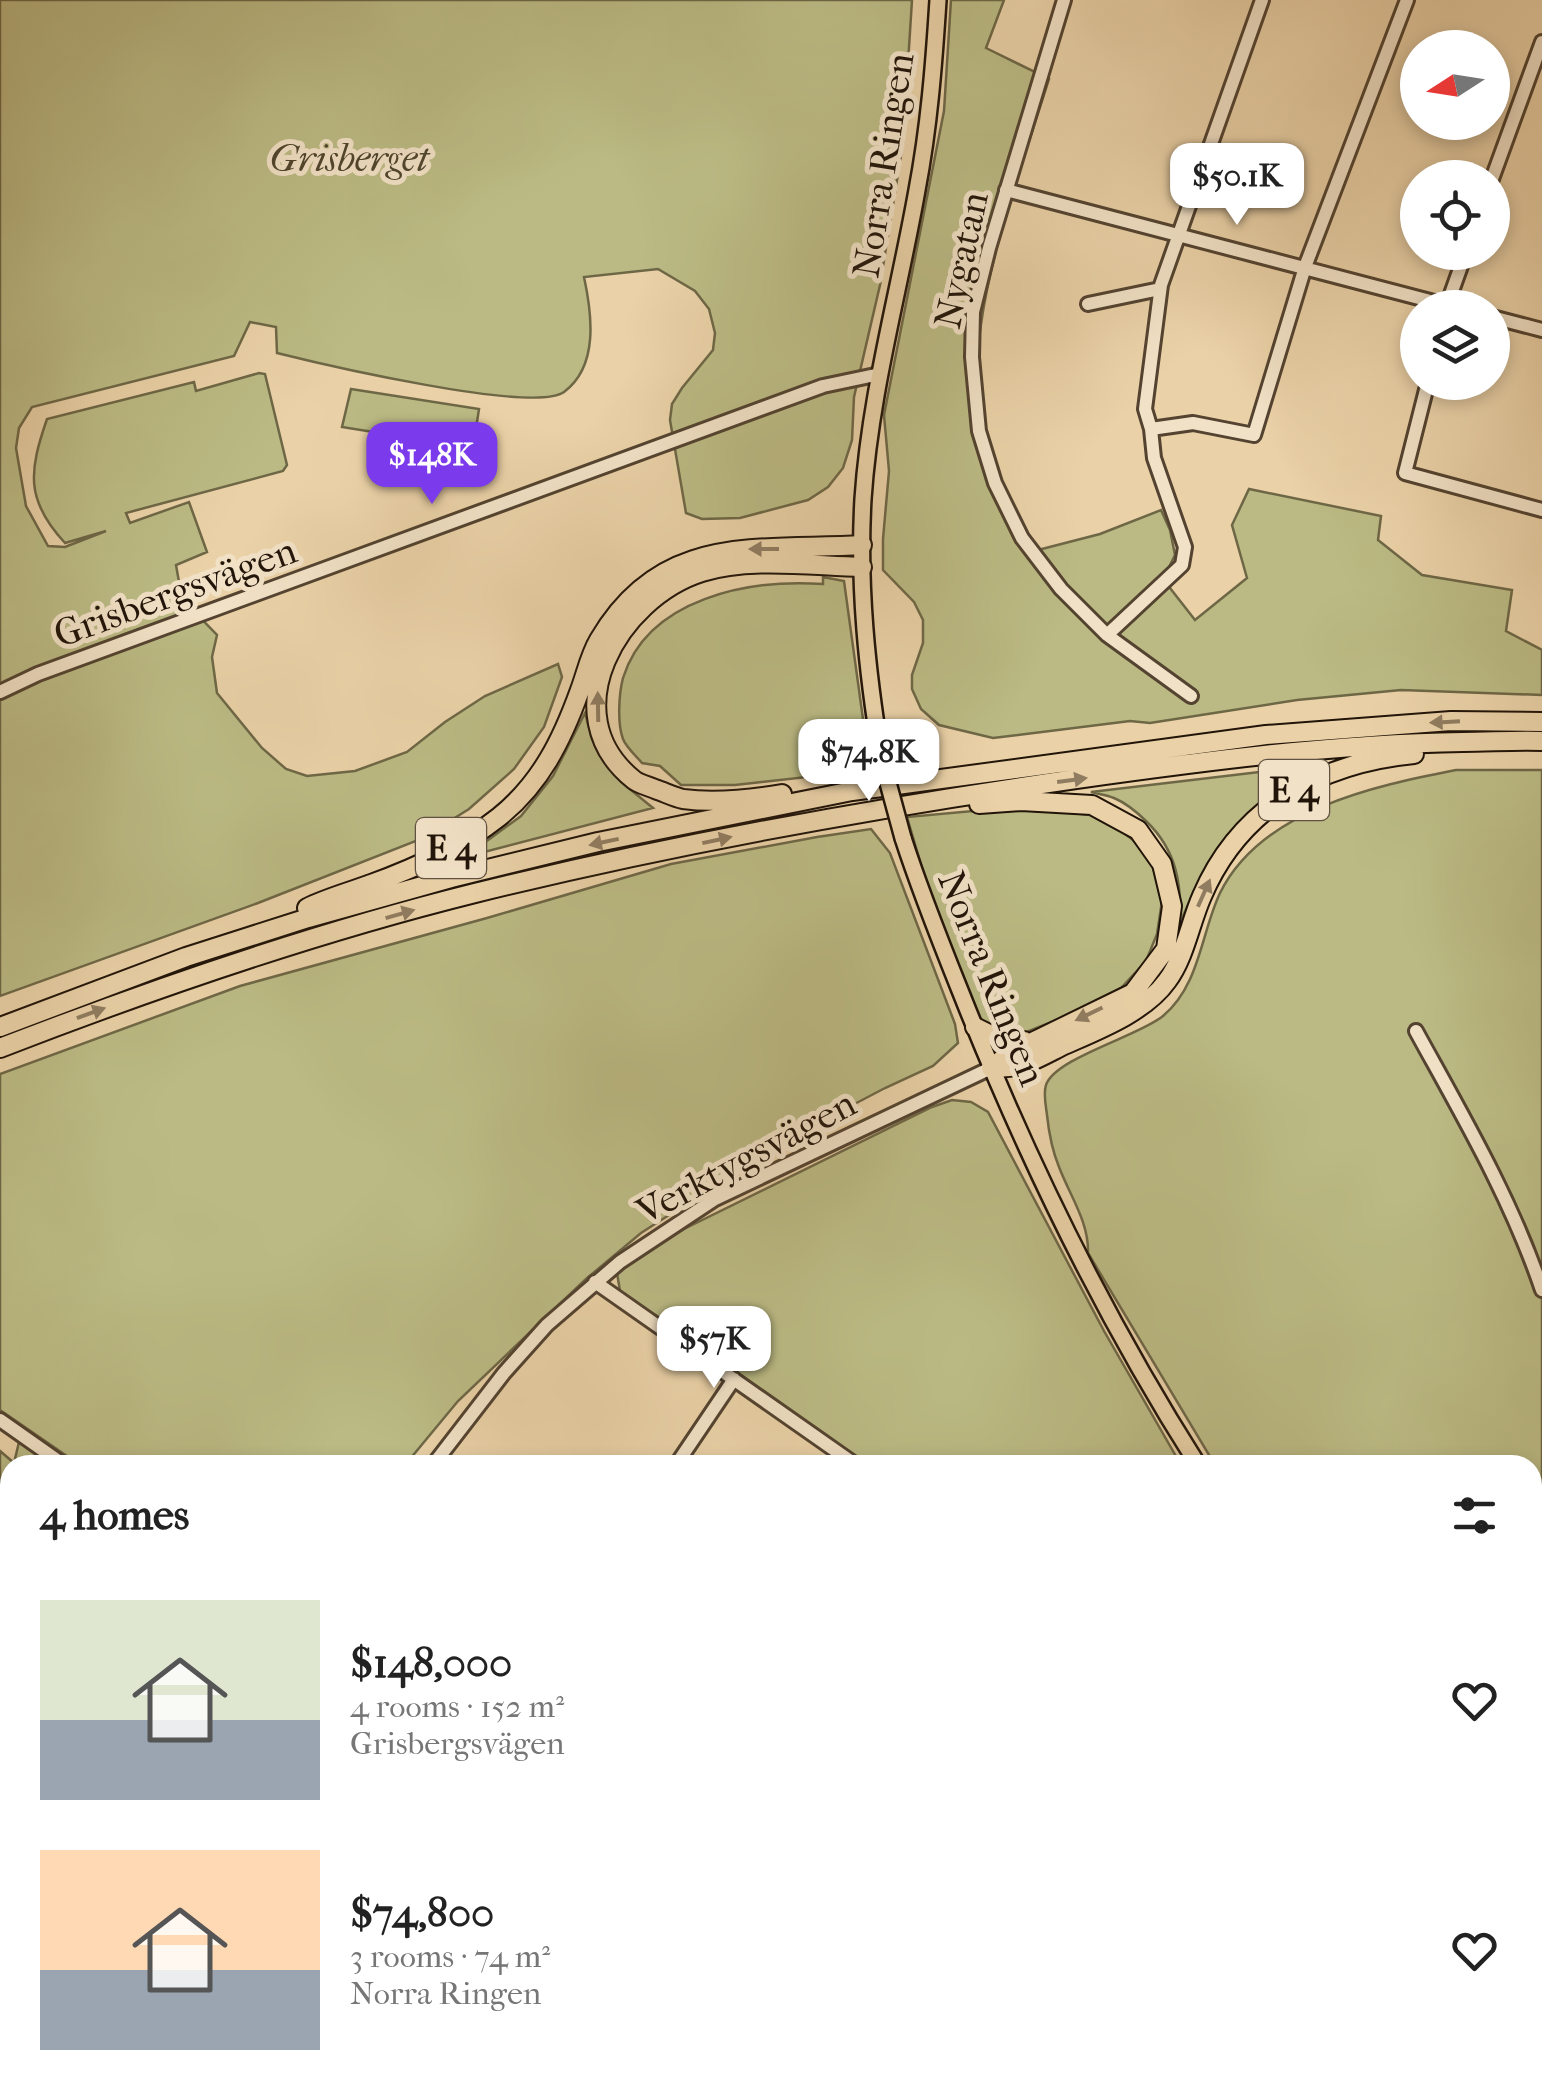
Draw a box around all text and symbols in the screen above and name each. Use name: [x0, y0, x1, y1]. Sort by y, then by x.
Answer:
north arrow: [1400, 30, 1510, 140]
map controls: [1400, 30, 1510, 400]
street label: Norra Ringen: [844, 49, 923, 281]
park label: Grisberget: [269, 136, 431, 181]
pin: $50.1K: [1156, 143, 1318, 228]
text: $50.1K: [1192, 157, 1282, 194]
button: locate: [1400, 160, 1510, 270]
street label: Nygatan: [925, 188, 998, 333]
button: layers: [1400, 290, 1510, 400]
pin: $148K: [362, 422, 502, 507]
text: $148K: [388, 436, 476, 473]
street label: Grisbergsvägen: [48, 528, 303, 657]
one-way arrow: [748, 540, 780, 556]
one-way arrow: [590, 691, 606, 723]
one-way arrow: [1428, 714, 1460, 730]
pin: $74.8K: [788, 719, 950, 804]
text: $74.8K: [820, 733, 918, 770]
road number: E 4: [1259, 760, 1329, 820]
one-way arrow: [1056, 771, 1088, 787]
road number: E 4: [416, 818, 486, 878]
one-way arrow: [702, 832, 733, 848]
one-way arrow: [588, 834, 619, 850]
street label: Norra Ringen: [928, 864, 1055, 1092]
one-way arrow: [1196, 878, 1212, 907]
one-way arrow: [385, 906, 416, 921]
one-way arrow: [77, 1005, 107, 1020]
one-way arrow: [1074, 1006, 1103, 1023]
street label: Verktygsvägen: [628, 1081, 864, 1235]
pin: $57K: [655, 1306, 773, 1391]
text: $57K: [679, 1320, 749, 1357]
icon: filters: [1447, 1488, 1502, 1543]
text: 4 homes: [40, 1491, 189, 1540]
text: $148,000: [350, 1639, 512, 1688]
icon: home: [120, 1640, 240, 1760]
icon: heart: [1447, 1673, 1502, 1728]
text: 4 rooms · 152 m²: [350, 1688, 564, 1725]
text: Grisbergsvägen: [350, 1725, 565, 1762]
text: $74,800: [350, 1889, 494, 1938]
icon: home: [120, 1890, 240, 2010]
icon: heart: [1447, 1923, 1502, 1978]
text: 3 rooms · 74 m²: [350, 1938, 550, 1975]
text: Norra Ringen: [350, 1975, 541, 2012]

